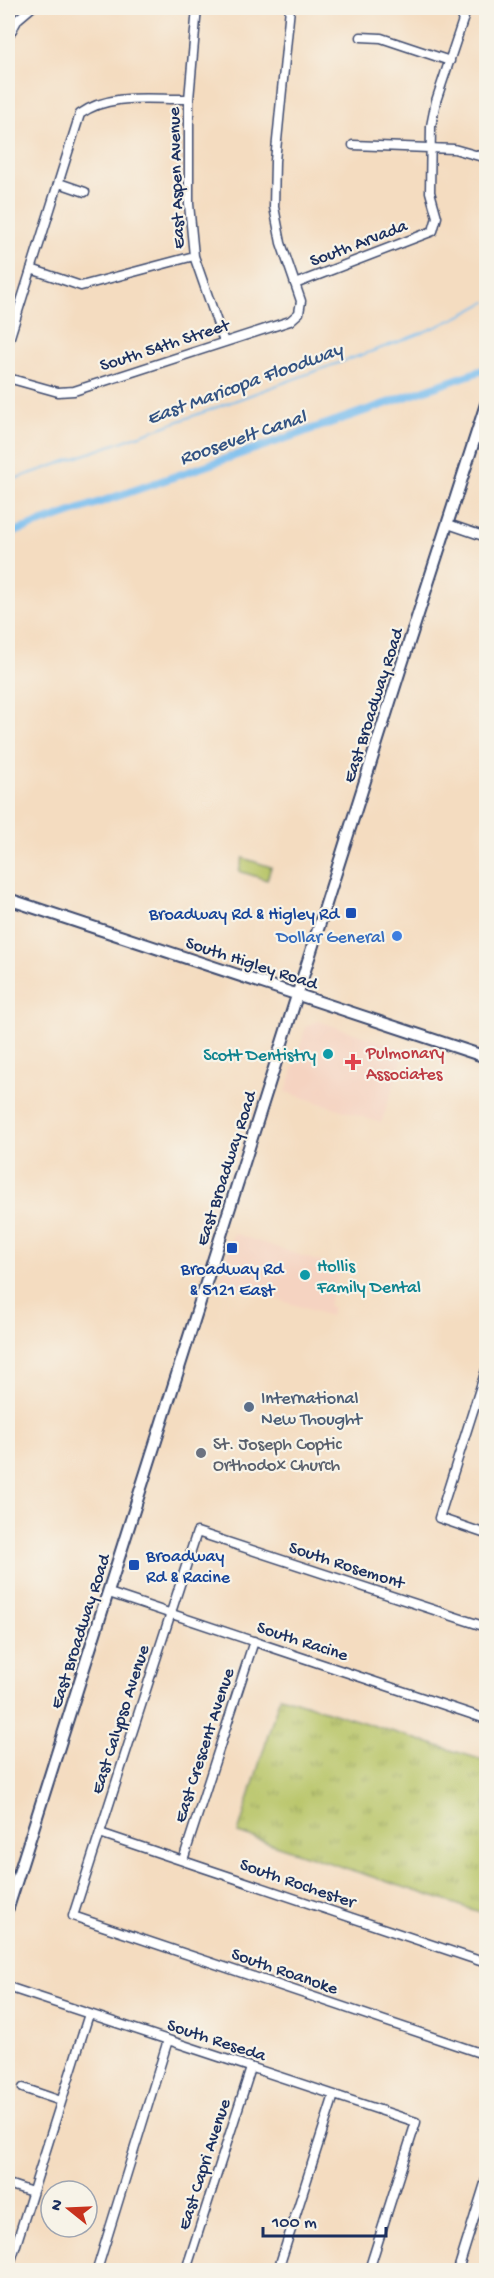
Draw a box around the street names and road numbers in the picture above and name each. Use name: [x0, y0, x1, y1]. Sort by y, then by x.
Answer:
street label: East Aspen Avenue: [165, 106, 190, 249]
street label: South Arvada: [307, 216, 412, 273]
street label: South 54th Street: [97, 315, 234, 377]
street label: East Broadway Road: [339, 624, 410, 786]
street label: South Higley Road: [183, 933, 321, 996]
street label: East Broadway Road: [192, 1087, 263, 1249]
street label: South Rosemont: [286, 1538, 408, 1595]
street label: East Broadway Road: [46, 1550, 117, 1712]
street label: South Racine: [254, 1618, 351, 1667]
street label: East Calypso Avenue: [87, 1642, 156, 1797]
street label: East Crescent Avenue: [170, 1665, 240, 1826]
street label: South Rochester: [237, 1855, 359, 1915]
street label: South Roanoke: [228, 1944, 341, 2001]
street label: South Reseda: [164, 2016, 269, 2068]
street label: East Capri Avenue: [174, 2096, 237, 2233]

